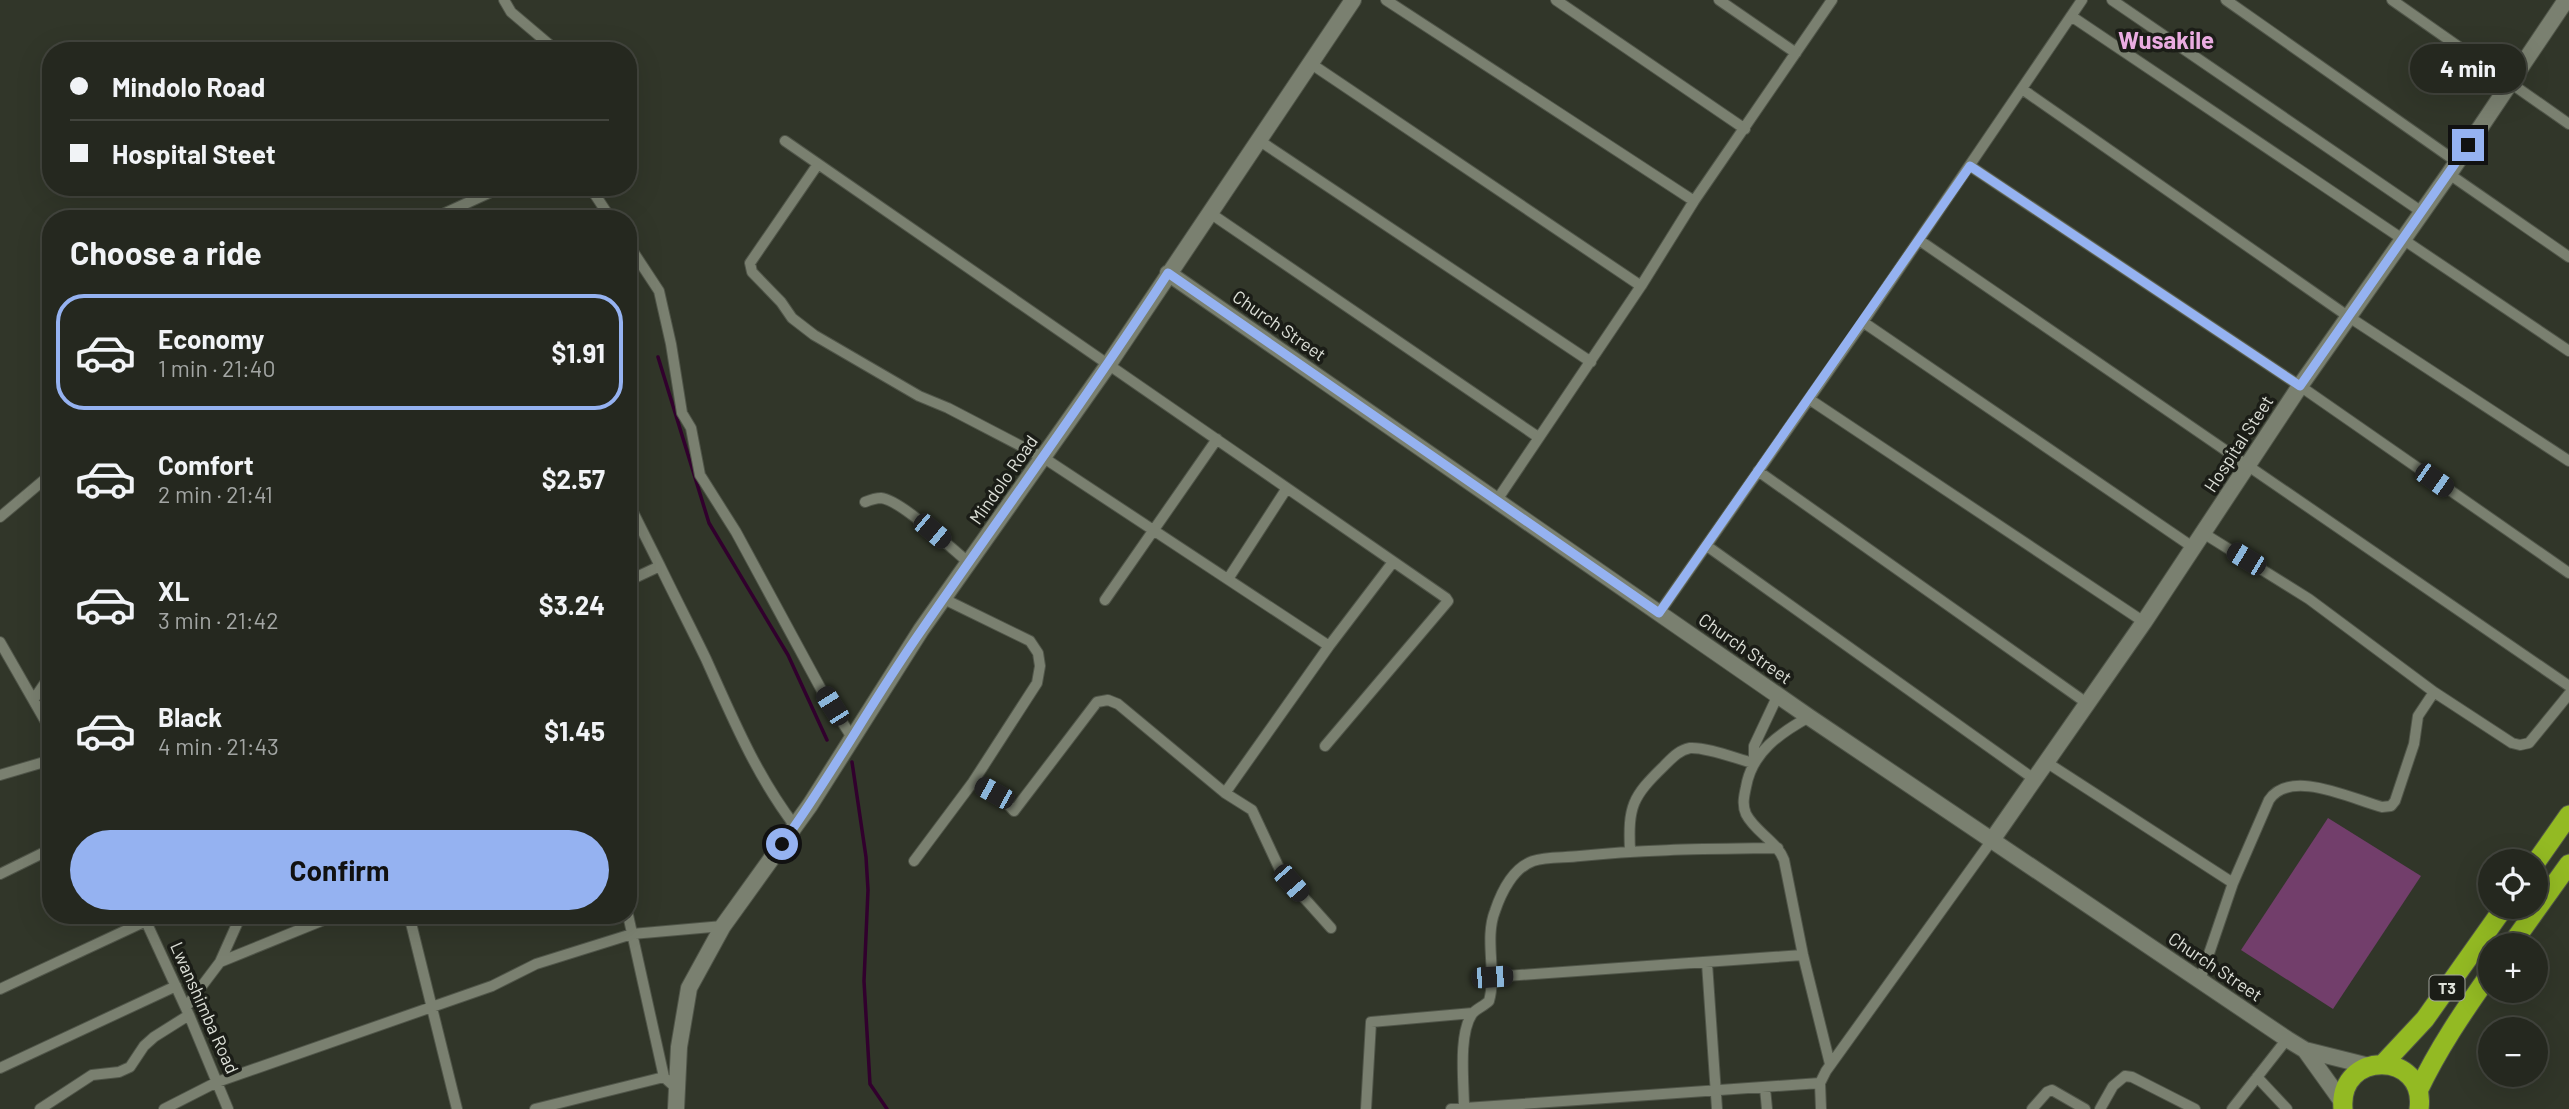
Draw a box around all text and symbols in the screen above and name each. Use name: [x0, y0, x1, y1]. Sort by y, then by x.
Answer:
district label: Wusakile: [2118, 25, 2214, 54]
callout: 4 min: [2410, 44, 2526, 92]
text: 4 min: [2440, 54, 2496, 82]
text: Mindolo Road: [112, 71, 265, 102]
route end: [2452, 129, 2484, 161]
text: Hospital Steet: [112, 138, 276, 169]
text: Choose a ride: [70, 233, 262, 271]
street label: Church Street: [1229, 285, 1330, 365]
icon: car: [74, 321, 137, 384]
text: Economy: [158, 323, 264, 354]
text: $1.91: [551, 337, 605, 368]
text: 1 min · 21:40: [158, 354, 275, 382]
street label: Hospital Steet: [2199, 391, 2278, 496]
street label: Mindolo Road: [964, 431, 1042, 528]
icon: car: [74, 447, 137, 510]
text: Comfort: [158, 449, 254, 480]
car: [2411, 459, 2458, 501]
text: $2.57: [542, 463, 605, 494]
text: 2 min · 21:41: [158, 480, 273, 508]
car: [910, 509, 955, 553]
car: [2223, 539, 2270, 579]
icon: car: [74, 573, 137, 636]
text: XL: [158, 575, 189, 606]
text: $3.24: [539, 589, 605, 620]
text: 3 min · 21:42: [158, 606, 279, 634]
street label: Church Street: [1695, 608, 1796, 688]
car: [812, 683, 853, 729]
icon: car: [74, 699, 137, 762]
text: Black: [158, 701, 222, 732]
text: $1.45: [544, 715, 605, 746]
text: 4 min · 21:43: [158, 732, 279, 760]
car: [971, 774, 1018, 812]
route start: [766, 828, 798, 860]
button: Confirm: [70, 830, 609, 910]
map controls: [2478, 849, 2548, 1087]
button: locate: [2478, 849, 2548, 919]
car: [1270, 860, 1313, 906]
street label: Church Street: [2164, 927, 2267, 1006]
button: +: [2478, 933, 2548, 1003]
street label: Lwanshimba Road: [166, 938, 244, 1077]
car: [1471, 965, 1514, 989]
road number: T3: [2430, 976, 2464, 1000]
button: −: [2478, 1017, 2548, 1087]

